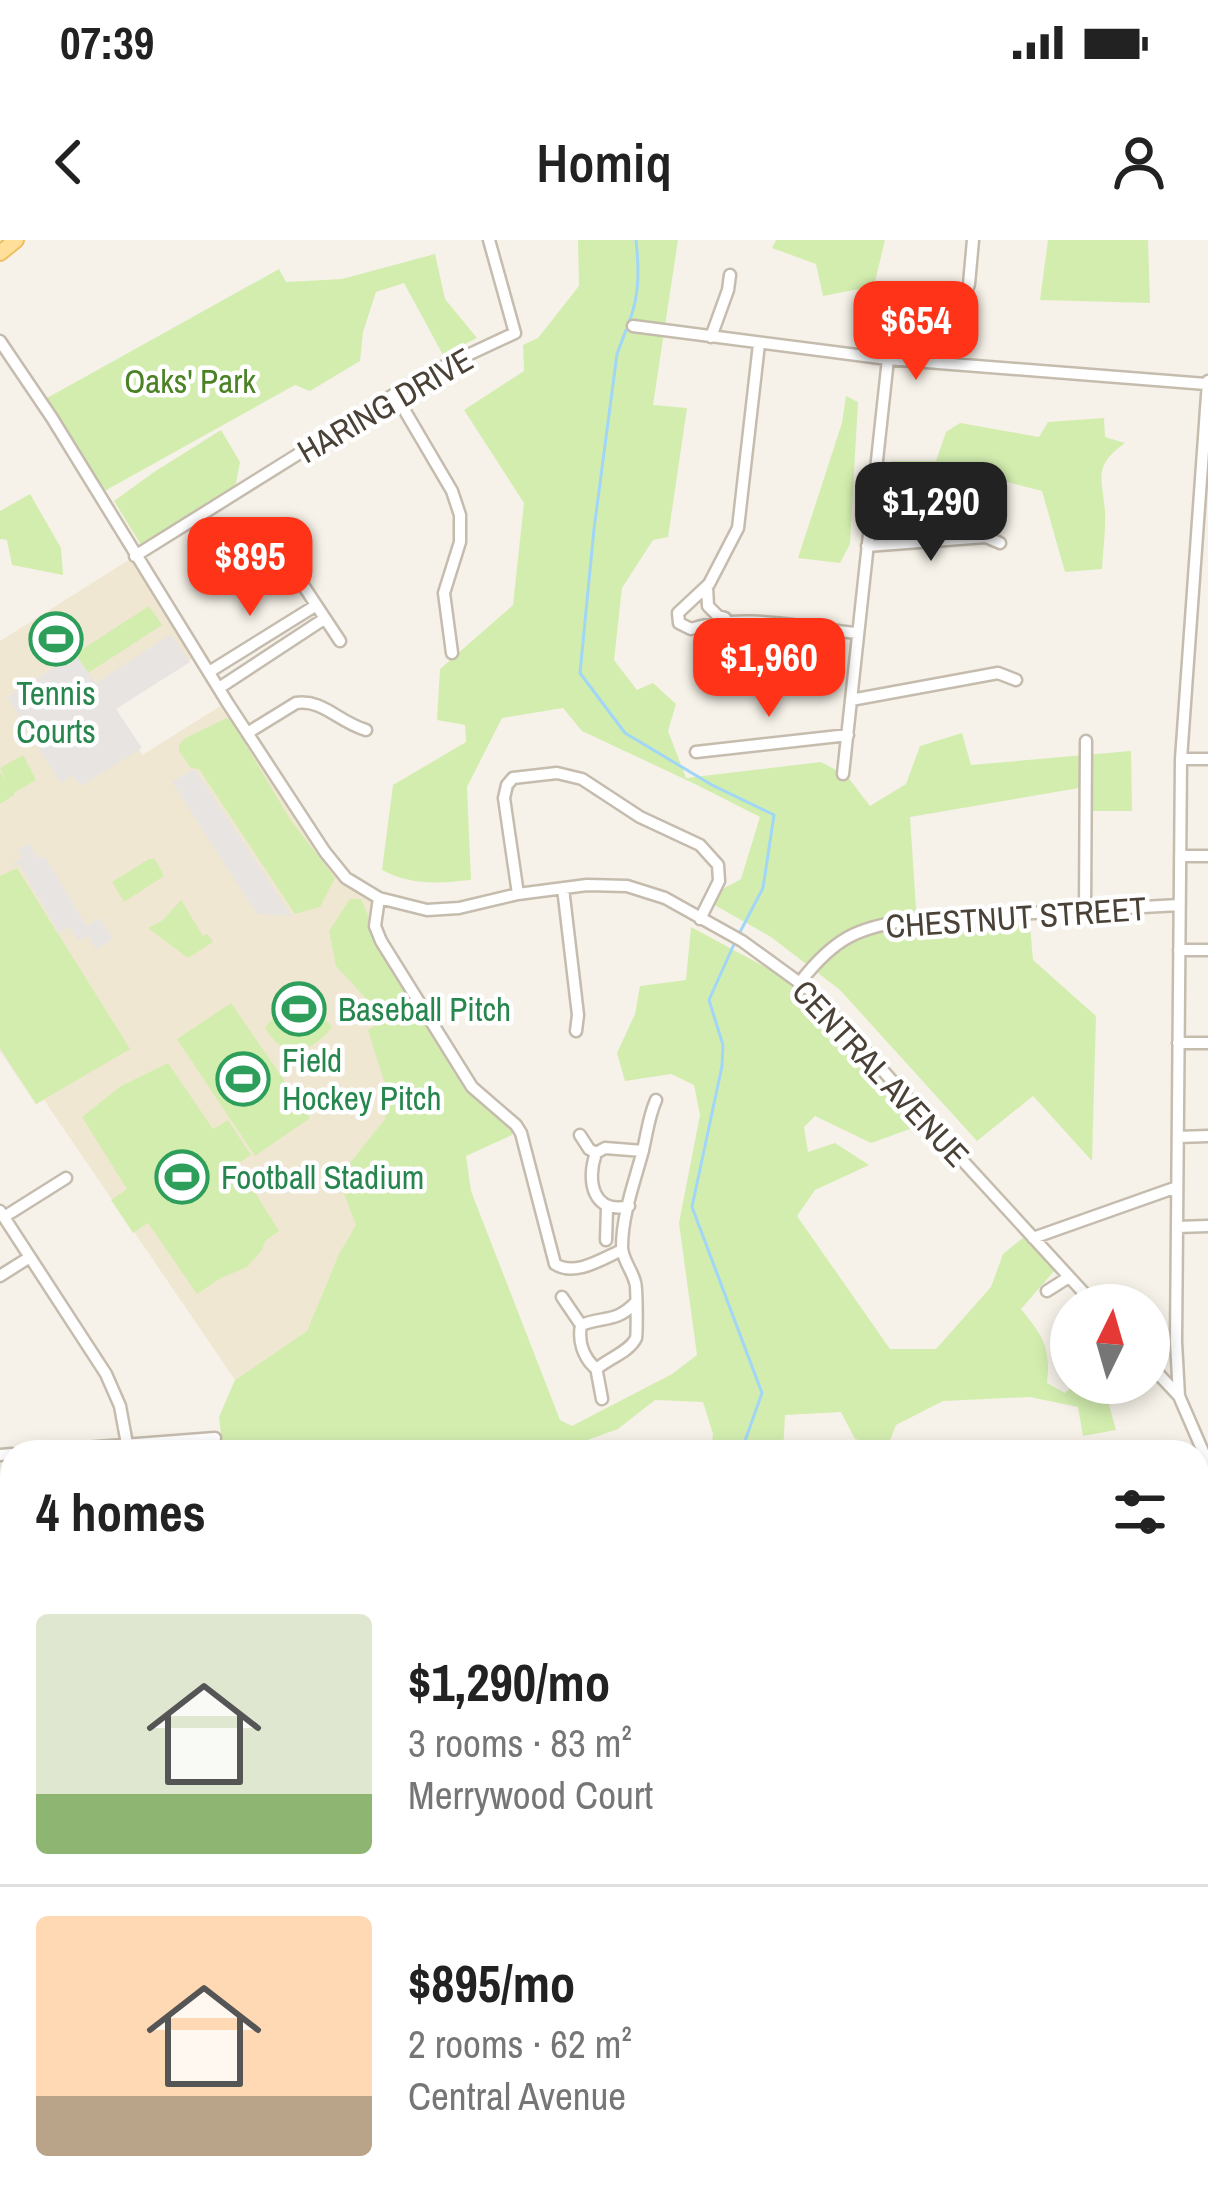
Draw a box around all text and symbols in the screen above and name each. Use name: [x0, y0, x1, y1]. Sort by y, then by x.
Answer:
text: 07:39: [60, 12, 154, 73]
text: Homiq: [536, 126, 672, 199]
icon: back: [36, 129, 102, 195]
icon: person: [1106, 129, 1172, 195]
pin: $654: [845, 281, 987, 383]
text: $654: [880, 294, 952, 346]
street label: HARING DRIVE: [289, 337, 481, 473]
park label: Oaks' Park: [124, 359, 256, 403]
pin: $1,290: [833, 462, 1029, 564]
text: $1,290: [882, 475, 980, 527]
pin: $895: [179, 517, 321, 619]
text: $895: [214, 530, 286, 582]
sports icon: Tennis Courts: [28, 611, 84, 667]
pin: $1,960: [671, 618, 867, 720]
text: $1,960: [720, 631, 818, 683]
place label: Tennis Courts: [16, 671, 96, 753]
street label: CHESTNUT STREET: [884, 886, 1148, 948]
street label: CENTRAL AVENUE: [783, 970, 979, 1176]
sports icon: Baseball Pitch: [271, 981, 327, 1037]
place label: Baseball Pitch: [338, 987, 511, 1031]
place label: Field Hockey Pitch: [282, 1038, 441, 1120]
sports icon: Field Hockey Pitch: [215, 1051, 271, 1107]
sports icon: Football Stadium: [154, 1149, 210, 1205]
place label: Football Stadium: [221, 1155, 424, 1199]
north arrow: [1050, 1284, 1170, 1404]
map controls: [1050, 1284, 1170, 1404]
text: 4 homes: [36, 1478, 206, 1547]
icon: filters: [1107, 1479, 1173, 1545]
text: $1,290/mo: [408, 1648, 610, 1717]
icon: home: [132, 1662, 276, 1806]
text: 3 rooms · 83 m²: [408, 1717, 632, 1769]
text: Merrywood Court: [408, 1769, 653, 1821]
text: $895/mo: [408, 1949, 575, 2018]
icon: home: [132, 1964, 276, 2108]
text: 2 rooms · 62 m²: [408, 2018, 632, 2070]
text: Central Avenue: [408, 2070, 626, 2122]

